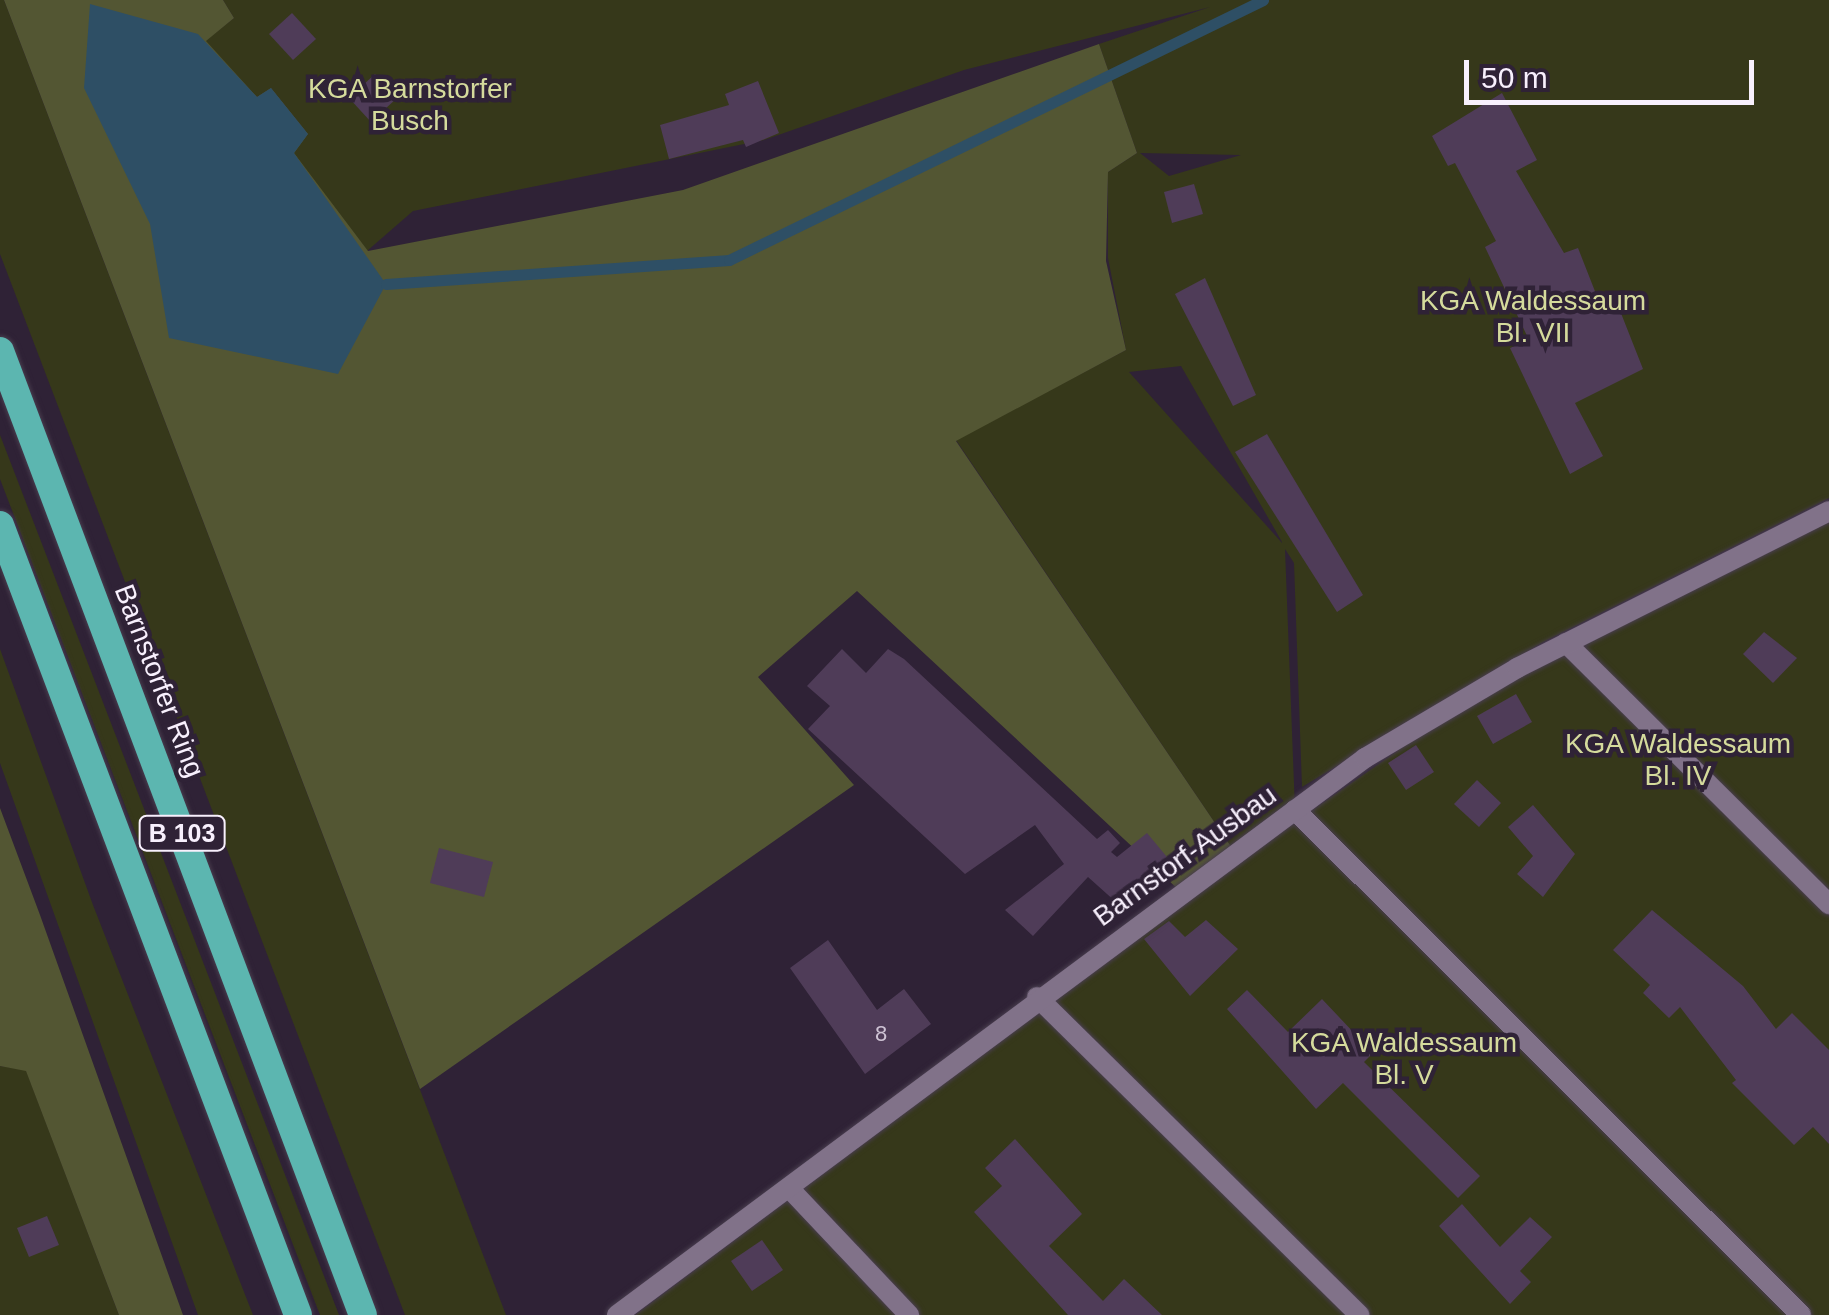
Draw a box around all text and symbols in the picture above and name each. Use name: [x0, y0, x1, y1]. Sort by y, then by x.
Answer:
scale bar: [1469, 40, 1759, 102]
text: 50 m: [1481, 61, 1548, 94]
park label: KGA Barnstorfer Busch: [307, 72, 513, 138]
park label: KGA Waldessaum Bl. VII: [1419, 284, 1647, 350]
street label: Barnstorfer Ring: [107, 580, 211, 782]
park label: KGA Waldessaum Bl. IV: [1564, 727, 1792, 793]
street label: Barnstorf-Ausbau: [1087, 778, 1283, 934]
road number: B 103: [137, 813, 227, 853]
house number: 8: [875, 1021, 887, 1047]
park label: KGA Waldessaum Bl. V: [1290, 1026, 1518, 1092]

